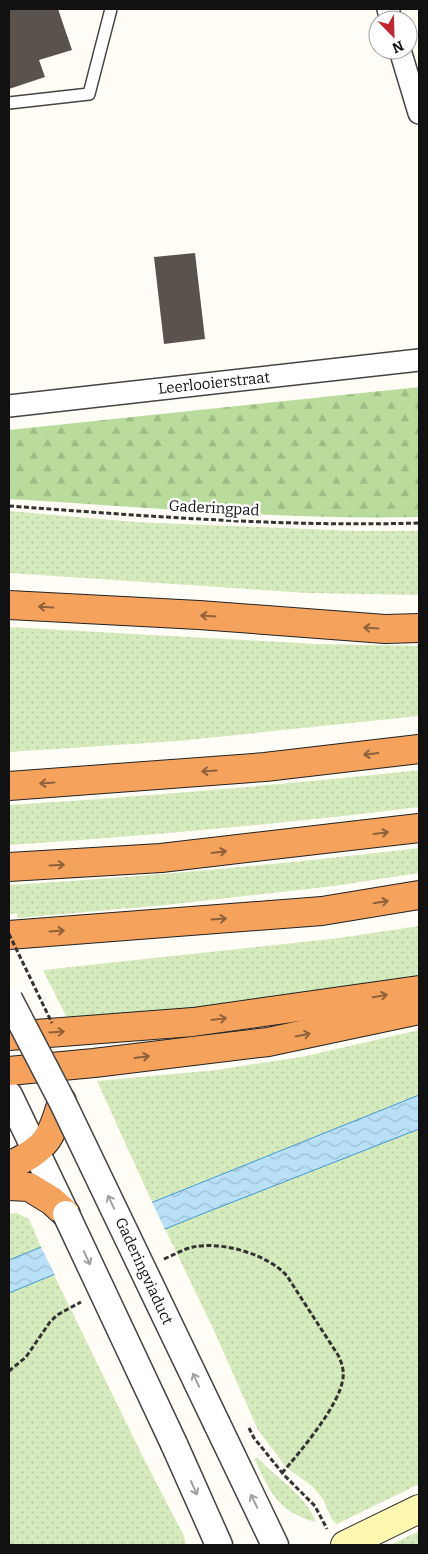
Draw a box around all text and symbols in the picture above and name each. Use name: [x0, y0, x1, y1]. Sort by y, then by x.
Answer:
north arrow: [368, 10, 418, 60]
text: N: [389, 37, 406, 57]
street label: Leerlooierstraat: [157, 368, 271, 398]
street label: Gaderingpad: [168, 497, 260, 519]
one-way arrow: [39, 602, 55, 611]
one-way arrow: [201, 611, 217, 621]
one-way arrow: [363, 623, 379, 633]
one-way arrow: [363, 749, 379, 759]
one-way arrow: [201, 766, 217, 776]
one-way arrow: [39, 779, 55, 788]
one-way arrow: [372, 828, 388, 838]
one-way arrow: [211, 847, 227, 857]
one-way arrow: [49, 860, 65, 869]
one-way arrow: [372, 896, 388, 906]
one-way arrow: [211, 914, 227, 924]
one-way arrow: [49, 927, 65, 936]
one-way arrow: [372, 991, 388, 1001]
one-way arrow: [211, 1014, 227, 1024]
one-way arrow: [49, 1027, 65, 1037]
one-way arrow: [295, 1029, 311, 1039]
one-way arrow: [134, 1052, 150, 1062]
one-way arrow: [105, 1195, 115, 1210]
street label: Gaderingviaduct: [111, 1215, 177, 1328]
one-way arrow: [82, 1250, 92, 1265]
one-way arrow: [190, 1373, 200, 1388]
one-way arrow: [189, 1481, 199, 1496]
one-way arrow: [248, 1494, 258, 1509]

